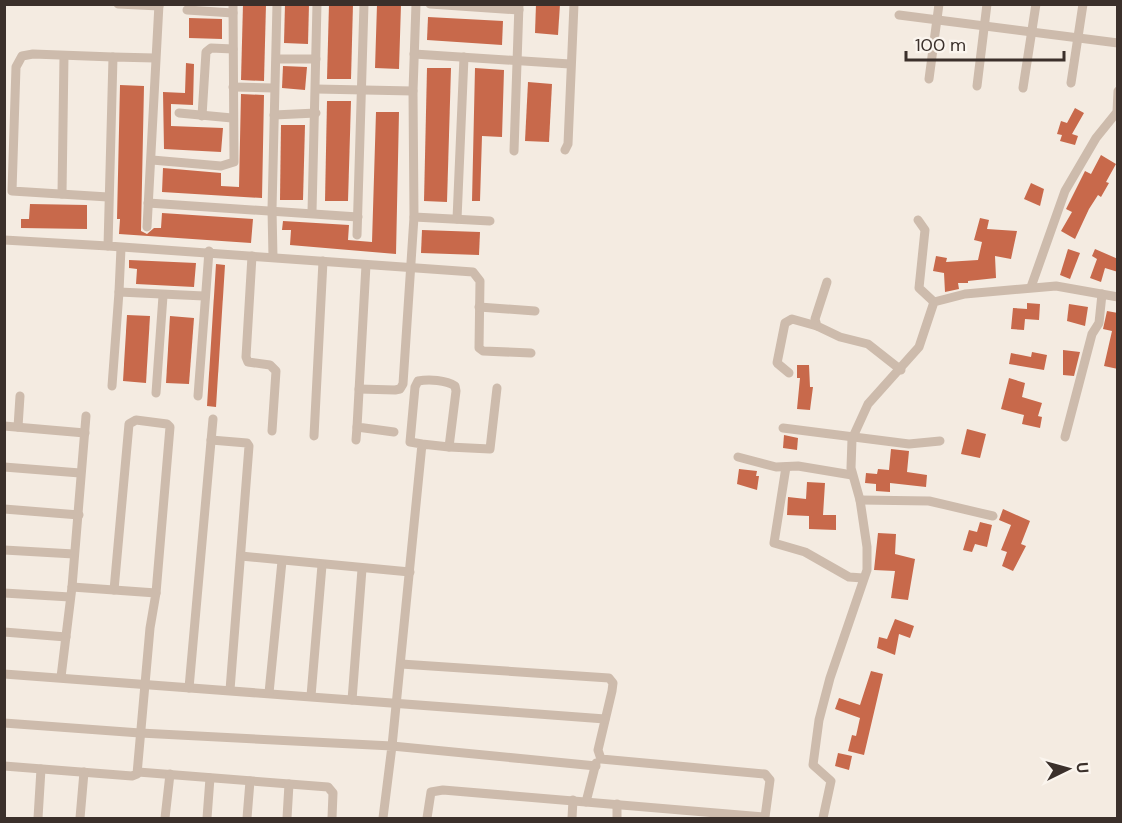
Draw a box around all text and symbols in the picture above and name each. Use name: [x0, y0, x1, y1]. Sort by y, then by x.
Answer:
scale bar: [906, 24, 1064, 62]
text: 100 m: [915, 33, 966, 57]
north arrow: [1038, 739, 1098, 799]
text: U: [1072, 761, 1093, 774]

